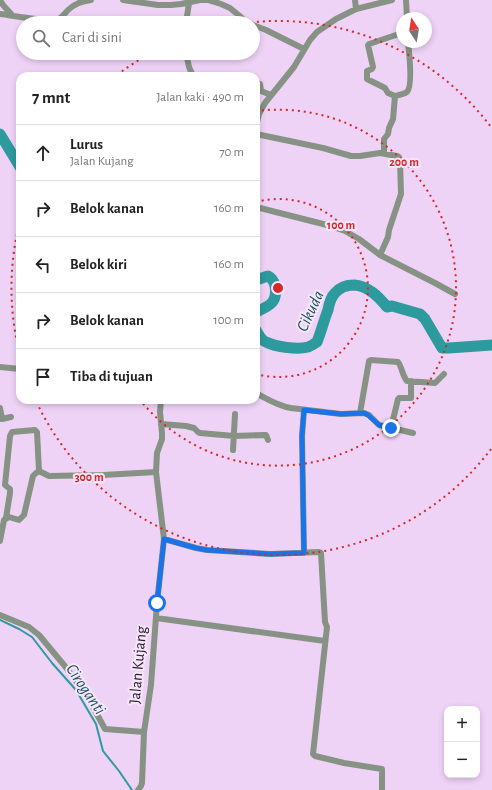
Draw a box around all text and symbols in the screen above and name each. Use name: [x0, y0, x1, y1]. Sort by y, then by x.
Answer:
north arrow: [396, 12, 432, 48]
search box: [16, 16, 260, 60]
icon: search: [30, 27, 52, 49]
text: Cari di sini: [62, 30, 122, 45]
text: 7 mnt: [32, 89, 70, 106]
text: Jalan kaki · 490 m: [156, 91, 244, 104]
text: Lurus: [70, 137, 103, 152]
icon: ahead: [32, 142, 54, 164]
text: 70 m: [219, 146, 244, 159]
text: Jalan Kujang: [70, 155, 134, 168]
text: 200 m: [389, 156, 419, 168]
icon: right: [32, 198, 54, 220]
text: Belok kanan: [70, 201, 144, 216]
text: 160 m: [214, 202, 244, 215]
text: 100 m: [327, 219, 355, 231]
icon: left: [32, 254, 54, 276]
text: Belok kiri: [70, 257, 127, 272]
text: 160 m: [214, 258, 244, 271]
centre of rings: [271, 281, 285, 295]
water label: Cikuda: [293, 288, 327, 334]
icon: right: [32, 310, 54, 332]
text: Belok kanan: [70, 313, 144, 328]
text: 100 m: [213, 314, 244, 327]
icon: arrive: [32, 366, 54, 388]
text: Tiba di tujuan: [70, 369, 153, 384]
route end: [382, 419, 400, 437]
text: 300 m: [74, 471, 104, 483]
route start: [148, 594, 166, 612]
street label: Jalan Kujang: [127, 625, 150, 705]
water label: Ciroganti: [63, 661, 109, 718]
map controls: [444, 706, 480, 778]
button: +: [444, 706, 480, 742]
button: −: [444, 742, 480, 778]

